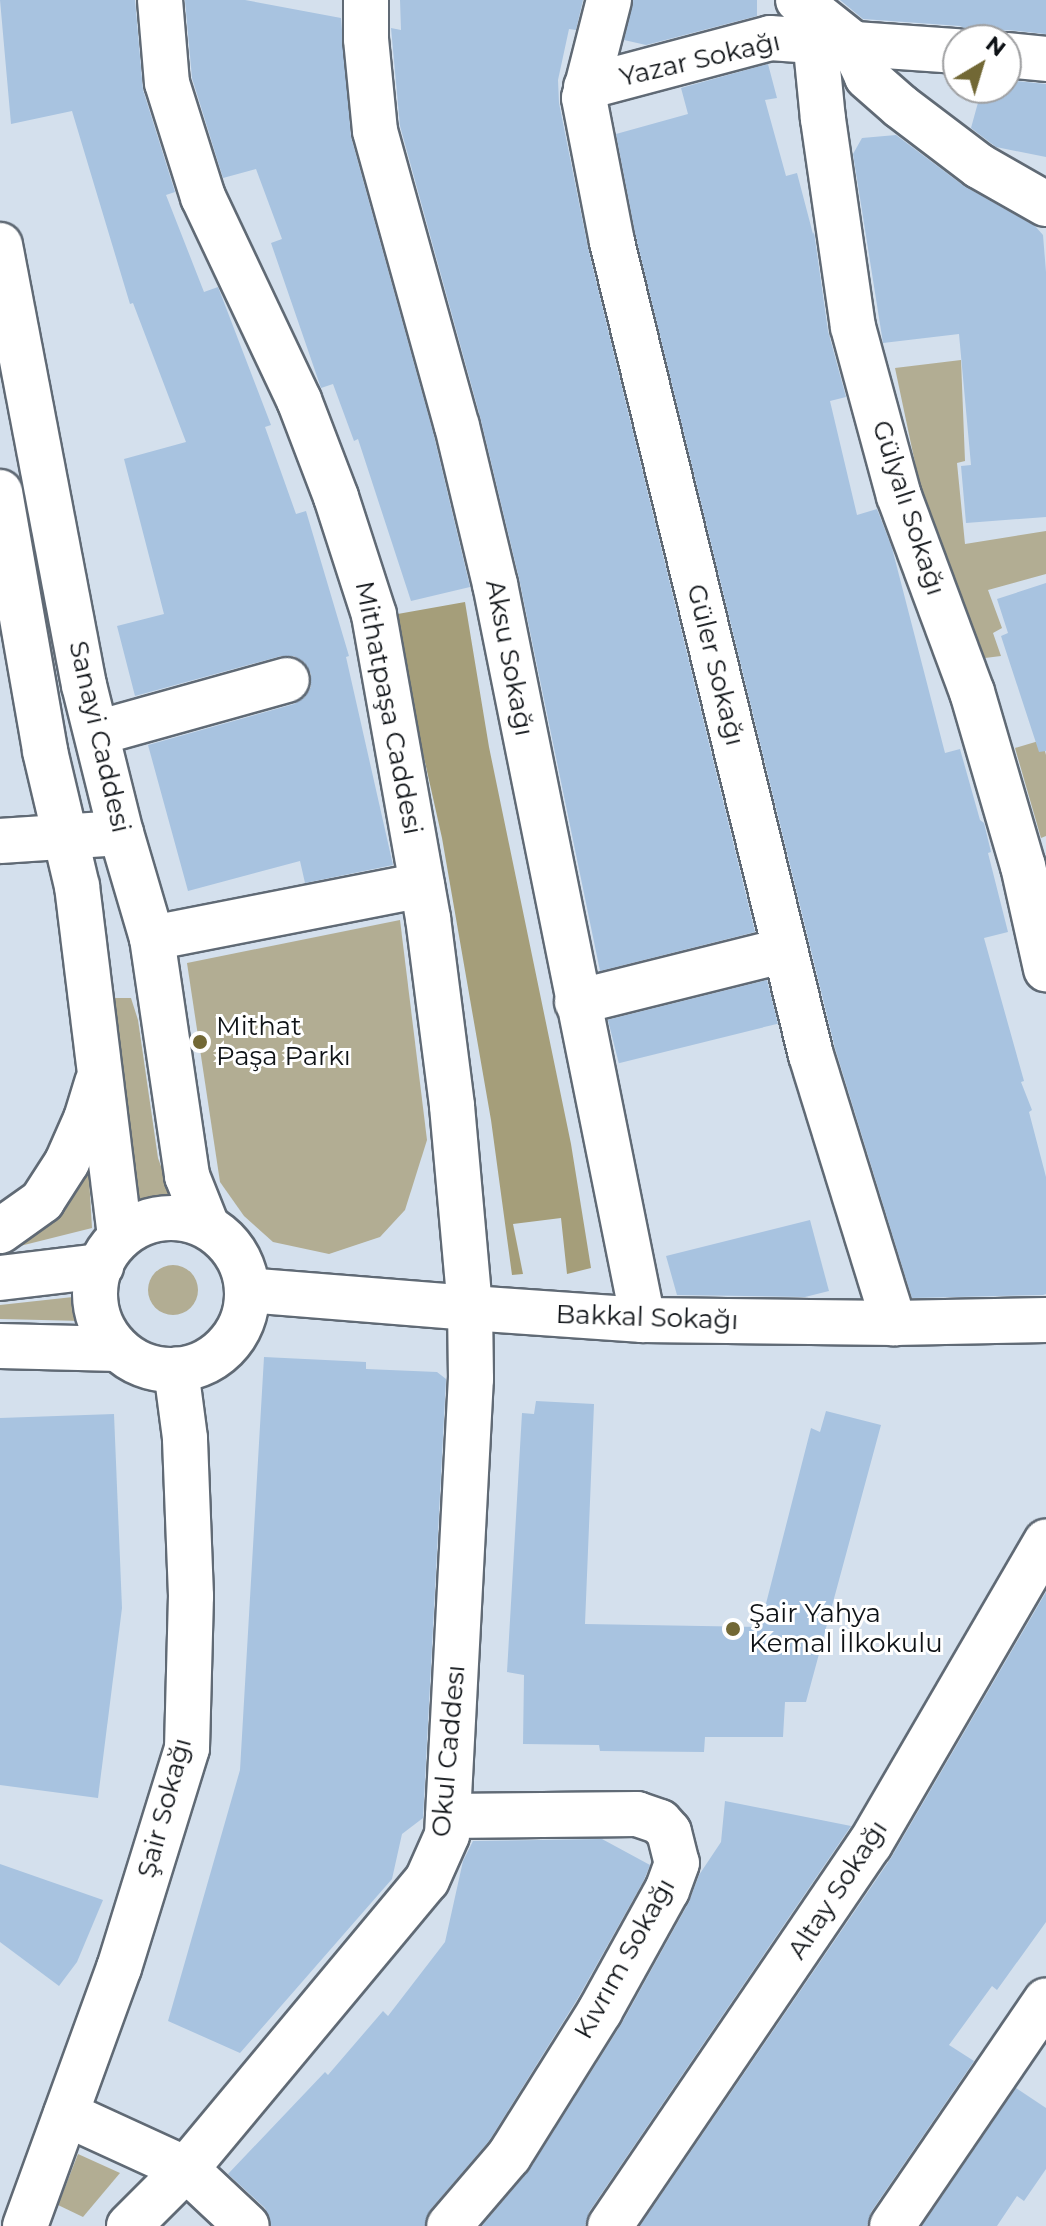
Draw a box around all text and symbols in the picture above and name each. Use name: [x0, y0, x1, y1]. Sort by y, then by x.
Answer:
north arrow: [942, 24, 1022, 104]
street label: Yazar Sokağı: [617, 26, 783, 94]
text: N: [981, 30, 1011, 62]
street label: Gülyalı Sokağı: [865, 417, 951, 599]
street label: Aksu Sokağı: [479, 577, 539, 739]
street label: Mithatpaşa Caddesi: [348, 579, 428, 837]
street label: Güler Sokağı: [680, 581, 750, 749]
street label: Sanayi Caddesi: [62, 638, 136, 836]
place label: Mithat Paşa Parkı: [216, 1011, 351, 1072]
marker: Mithat Paşa Parkı: [191, 1033, 209, 1051]
street label: Bakkal Sokağı: [555, 1299, 739, 1337]
place label: Şair Yahya Kemal İlkokulu: [749, 1598, 943, 1660]
marker: Şair Yahya Kemal İlkokulu: [724, 1620, 742, 1638]
street label: Okul Caddesı: [426, 1664, 472, 1838]
street label: Şair Sokağı: [131, 1735, 199, 1881]
street label: Altay Sokağı: [782, 1815, 894, 1965]
street label: Kıvrım Sokağı: [568, 1873, 682, 2045]

